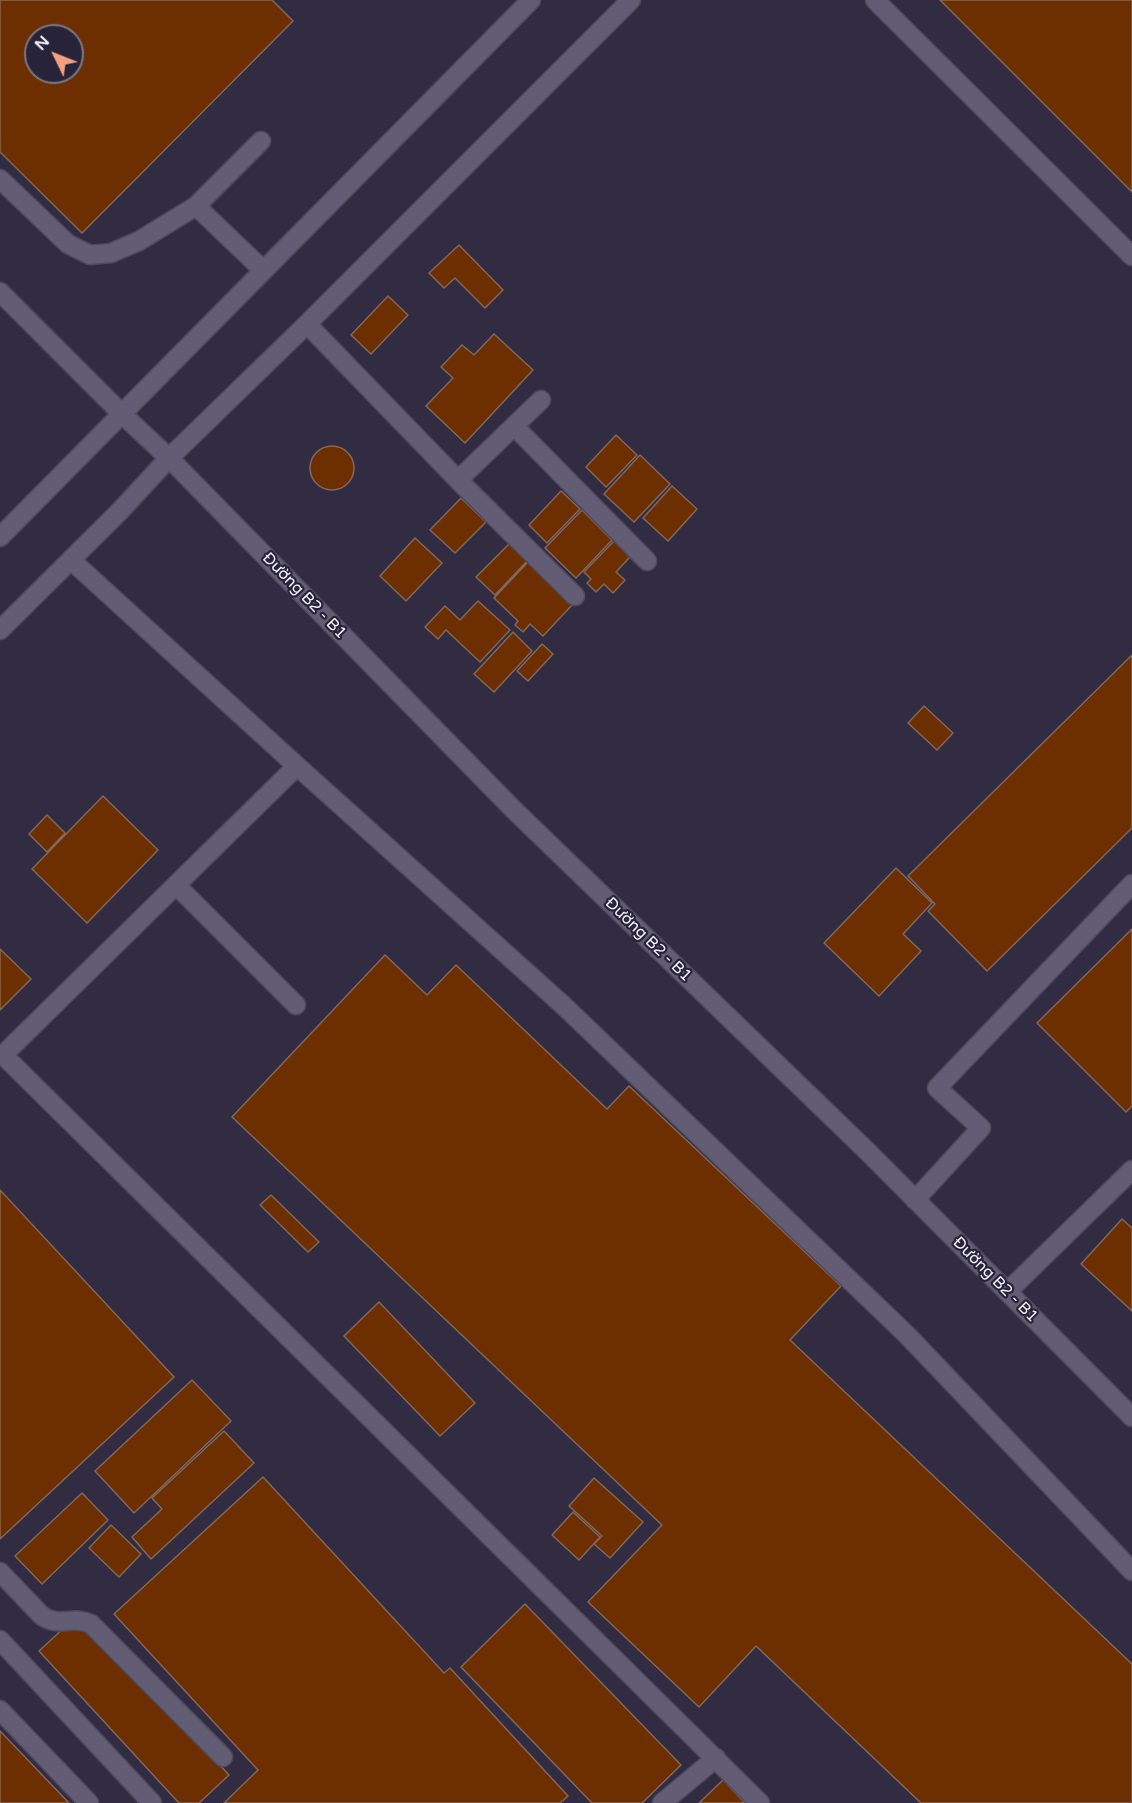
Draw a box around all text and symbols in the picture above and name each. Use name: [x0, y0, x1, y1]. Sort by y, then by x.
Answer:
north arrow: [24, 24, 84, 84]
text: N: [31, 32, 54, 55]
street label: Đường B2 - B1: [258, 549, 350, 643]
street label: Đường B2 - B1: [601, 894, 695, 986]
street label: Đường B2 - B1: [948, 1233, 1042, 1327]

